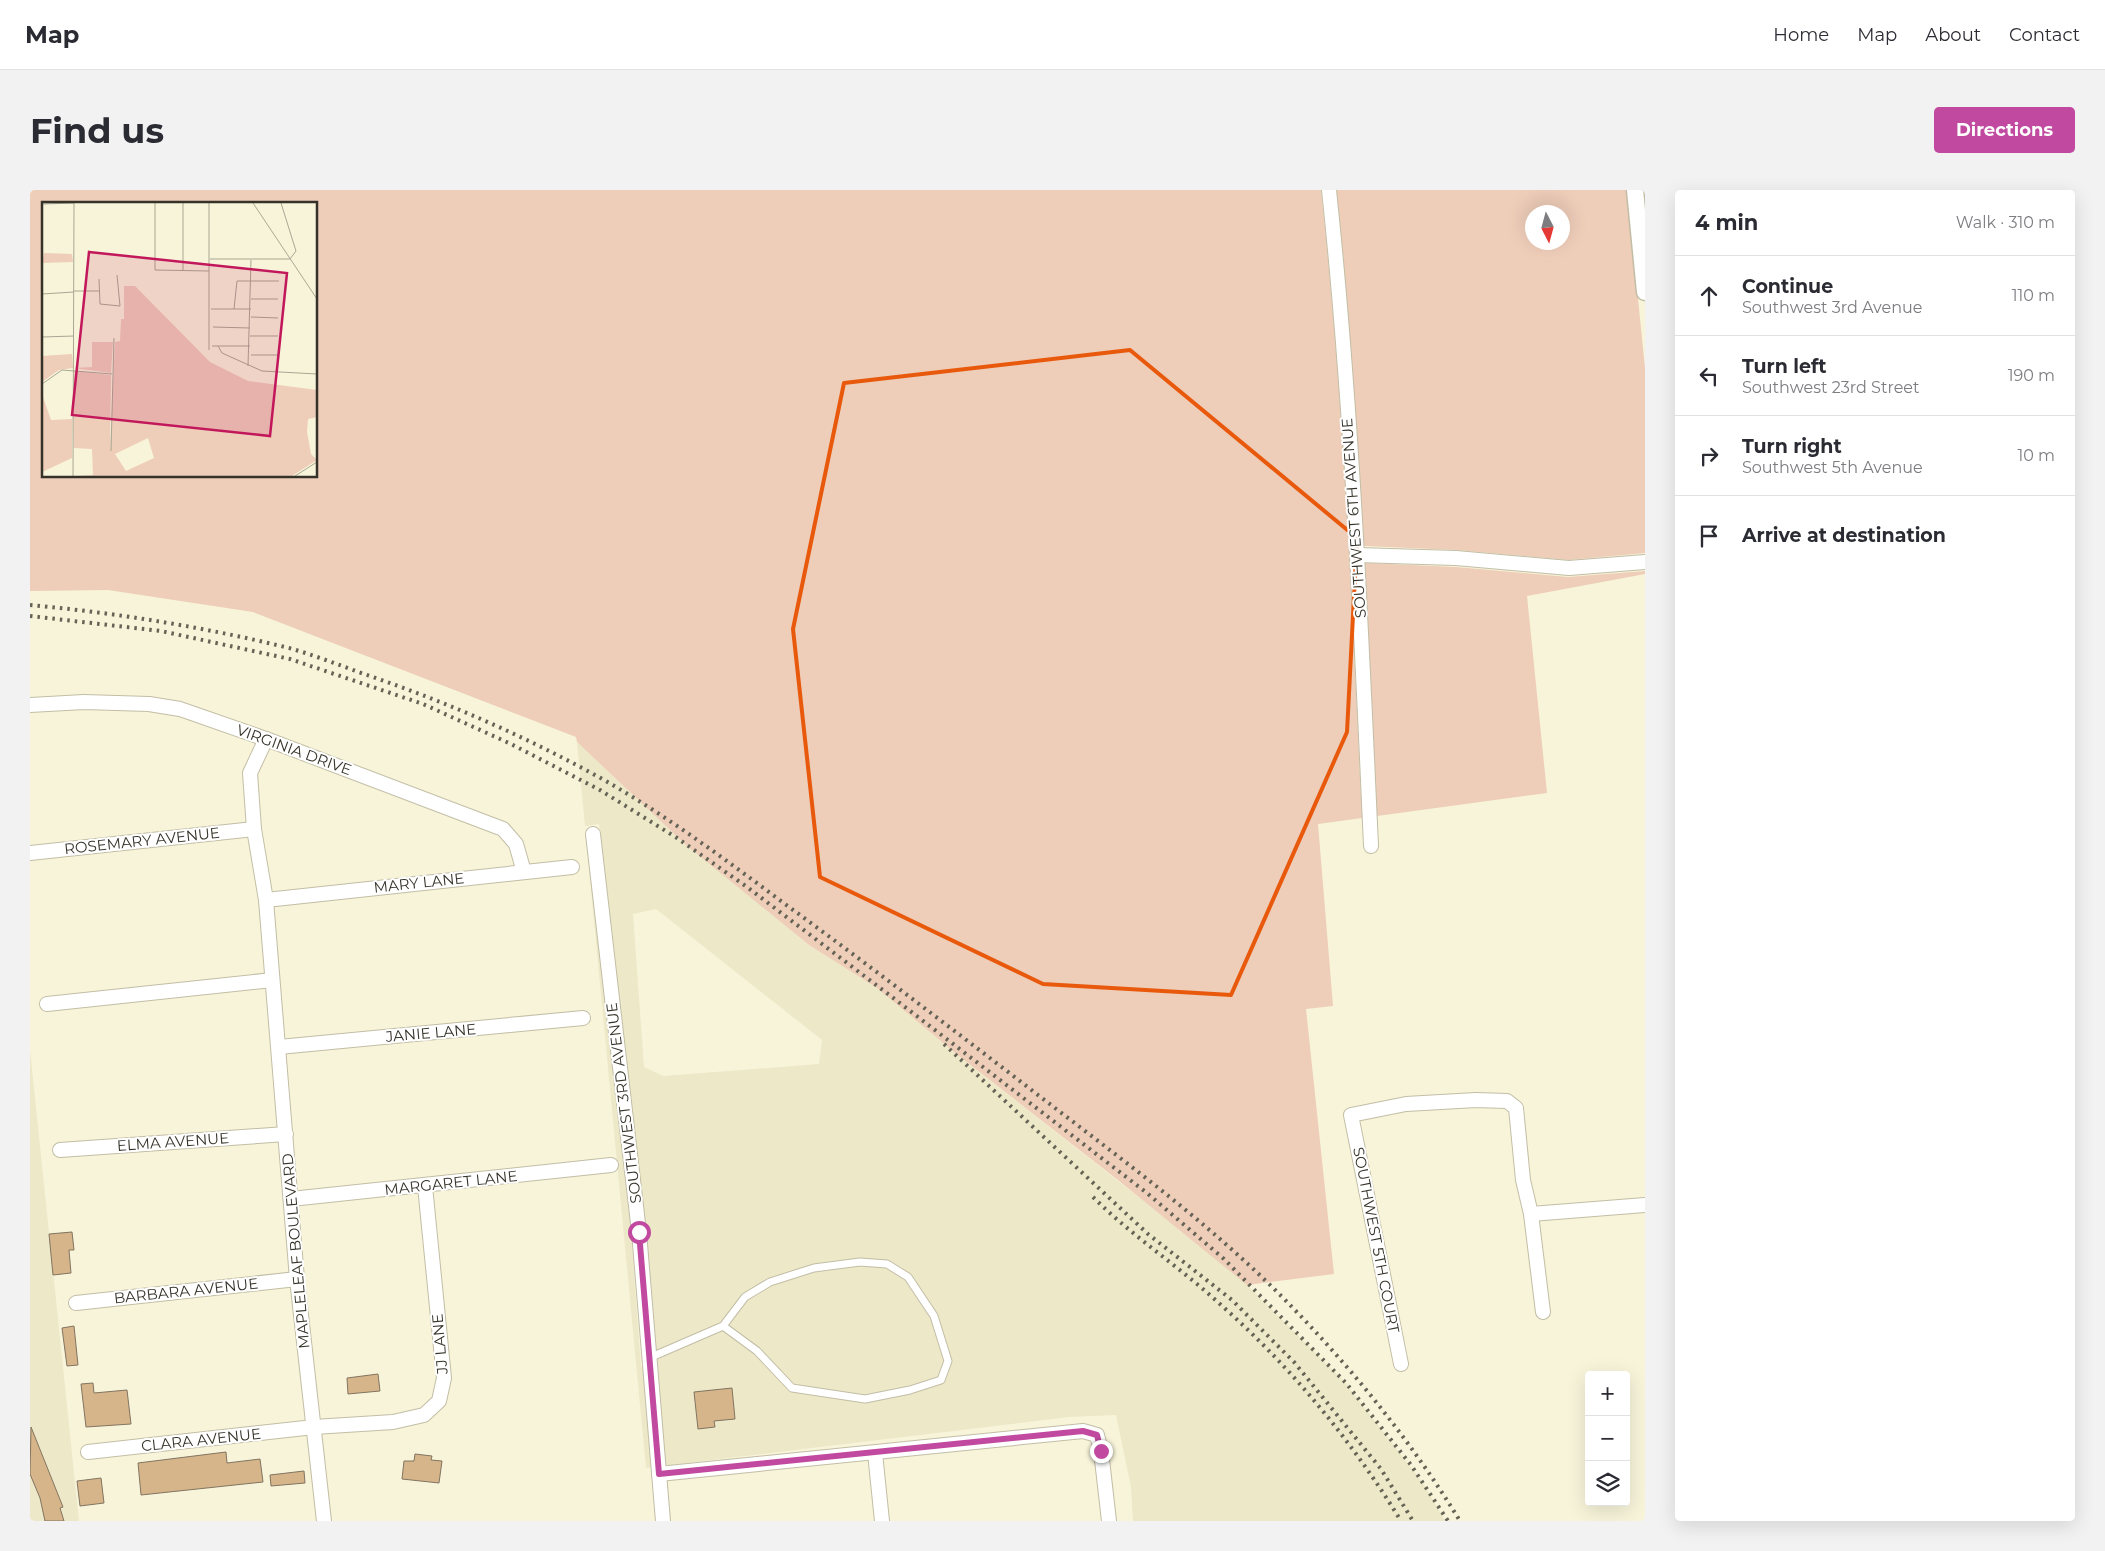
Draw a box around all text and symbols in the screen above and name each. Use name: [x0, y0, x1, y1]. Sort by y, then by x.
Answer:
text: Map: [25, 20, 79, 49]
text: Home: [1773, 24, 1829, 46]
text: Map: [1857, 24, 1897, 46]
text: About: [1925, 24, 1981, 46]
text: Contact: [2009, 24, 2080, 46]
button: Directions: [1934, 107, 2075, 153]
text: Find us: [30, 109, 164, 152]
inset map: [42, 202, 318, 478]
north arrow: [1525, 205, 1570, 250]
text: 4 min: [1695, 210, 1758, 235]
text: Walk · 310 m: [1956, 213, 2055, 232]
text: Continue: [1742, 275, 1833, 298]
icon: ahead: [1695, 282, 1723, 310]
text: 110 m: [2012, 286, 2055, 305]
text: Southwest 3rd Avenue: [1742, 298, 1922, 317]
text: Turn left: [1742, 355, 1827, 378]
icon: left: [1695, 362, 1723, 390]
text: 190 m: [2008, 366, 2055, 385]
text: Southwest 23rd Street: [1742, 378, 1920, 397]
street label: SOUTHWEST 6TH AVENUE: [1337, 417, 1370, 619]
text: Turn right: [1742, 435, 1842, 458]
icon: right: [1695, 442, 1723, 470]
text: 10 m: [2017, 446, 2055, 465]
text: Southwest 5th Avenue: [1742, 458, 1923, 477]
icon: arrive: [1695, 522, 1723, 550]
text: Arrive at destination: [1742, 524, 1946, 547]
street label: VIRGINIA DRIVE: [234, 720, 354, 779]
street label: ROSEMARY AVENUE: [63, 823, 221, 858]
street label: MARY LANE: [373, 868, 465, 897]
street label: SOUTHWEST 3RD AVENUE: [602, 1001, 645, 1205]
street label: JANIE LANE: [384, 1019, 477, 1046]
street label: ELMA AVENUE: [116, 1128, 230, 1155]
street label: SOUTHWEST 5TH COURT: [1349, 1145, 1404, 1335]
street label: MAPLELEAF BOULEVARD: [277, 1153, 314, 1350]
street label: MARGARET LANE: [384, 1166, 518, 1199]
route start: [628, 1221, 651, 1244]
street label: BARBARA AVENUE: [113, 1273, 259, 1308]
street label: JJ LANE: [427, 1313, 452, 1376]
map controls: [1585, 1371, 1630, 1506]
button: +: [1585, 1371, 1630, 1416]
button: −: [1585, 1416, 1630, 1461]
street label: CLARA AVENUE: [140, 1424, 262, 1455]
route end: [1090, 1440, 1113, 1463]
button: layers: [1585, 1461, 1630, 1506]

